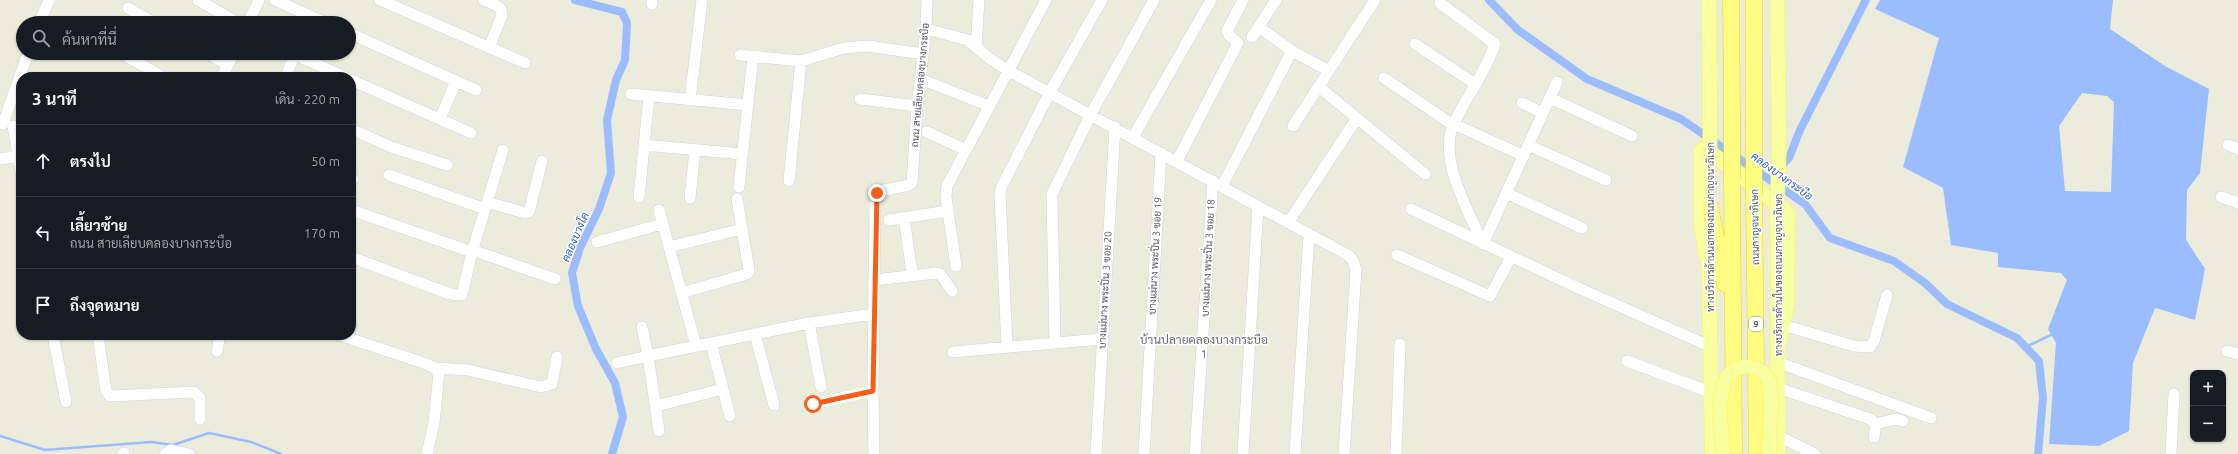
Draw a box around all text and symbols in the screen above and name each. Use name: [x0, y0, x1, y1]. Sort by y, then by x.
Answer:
search box: [16, 16, 356, 60]
street label: ถนน สายเลียบคลองบางกระบือ: [908, 22, 931, 148]
icon: search: [30, 27, 52, 49]
text: ค้นหาที่นี่: [62, 31, 117, 48]
text: 3 นาที: [32, 89, 77, 108]
text: เดิน · 220 m: [275, 92, 340, 106]
street label: ทางบริการด้านนอกของถนนกาญจนาภิเษก: [1704, 142, 1717, 312]
water label: คลองบางกระบือ: [1749, 148, 1816, 202]
icon: ahead: [32, 150, 54, 172]
text: ตรงไป: [70, 153, 111, 170]
text: 50 m: [311, 154, 340, 168]
route end: [868, 184, 886, 202]
street label: ถนนกาญจนาภิเษก: [1749, 189, 1762, 265]
street label: ทางบริการด้านในของถนนกาญจนาภิเษก: [1772, 194, 1785, 356]
street label: บางแม่นาง พระปิ่น 3 ซอย 19: [1144, 197, 1164, 315]
street label: บางแม่นาง พระปิ่น 3 ซอย 18: [1197, 198, 1217, 317]
water label: คลองบางโค: [557, 209, 591, 264]
text: เลี้ยวซ้าย: [70, 217, 127, 234]
icon: left: [32, 222, 54, 244]
text: 170 m: [304, 226, 340, 240]
street label: บางแม่นาง พระปิ่น 3 ซอย 20: [1094, 230, 1114, 349]
text: ถนน สายเลียบคลองบางกระบือ: [70, 236, 232, 250]
icon: arrive: [32, 294, 54, 316]
text: ถึงจุดหมาย: [70, 297, 140, 314]
road number: 9: [1749, 317, 1763, 331]
district label: บ้านปลายคลองบางกระบือ 1: [1140, 333, 1268, 360]
map controls: [2190, 370, 2226, 442]
button: +: [2190, 370, 2226, 406]
route start: [804, 395, 822, 413]
button: −: [2190, 406, 2226, 442]

